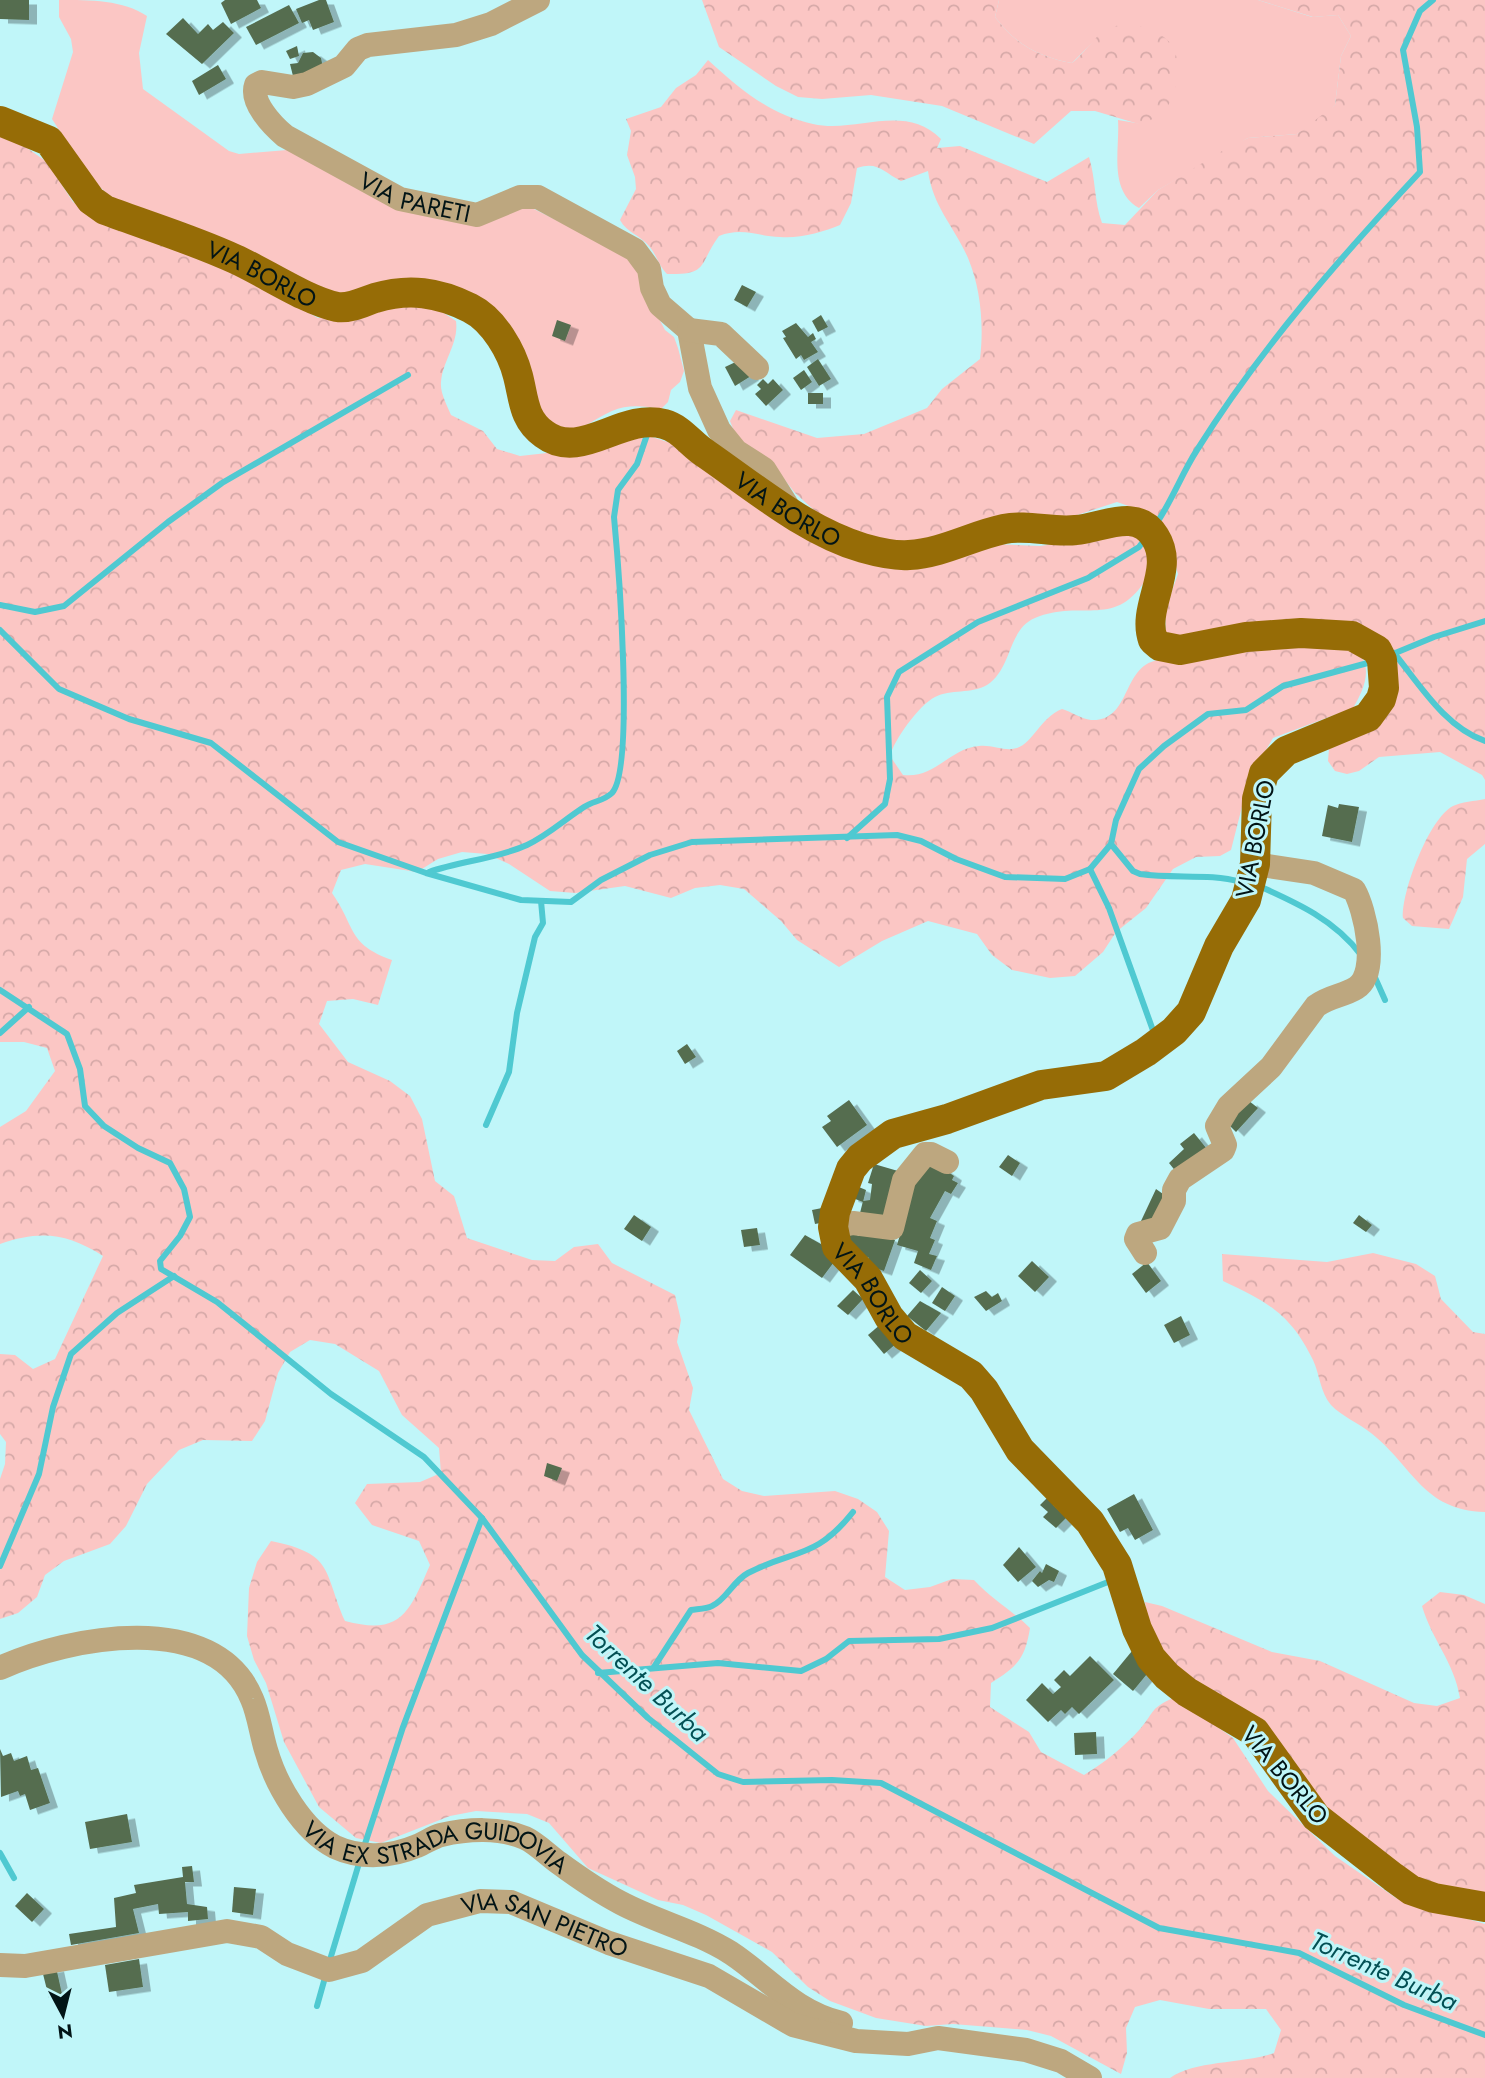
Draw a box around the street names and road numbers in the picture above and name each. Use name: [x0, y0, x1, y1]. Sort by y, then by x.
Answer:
street label: VIA PARETI: [353, 163, 474, 231]
street label: VIA BORLO: [201, 231, 323, 316]
street label: VIA BORLO: [728, 463, 847, 556]
street label: VIA BORLO: [1226, 777, 1284, 901]
street label: VIA BORLO: [824, 1234, 922, 1352]
street label: VIA BORLO: [1233, 1718, 1337, 1832]
street label: VIA EX STRADA GUIDOVIA: [295, 1812, 576, 1882]
street label: VIA SAN PIETRO: [457, 1883, 633, 1966]

